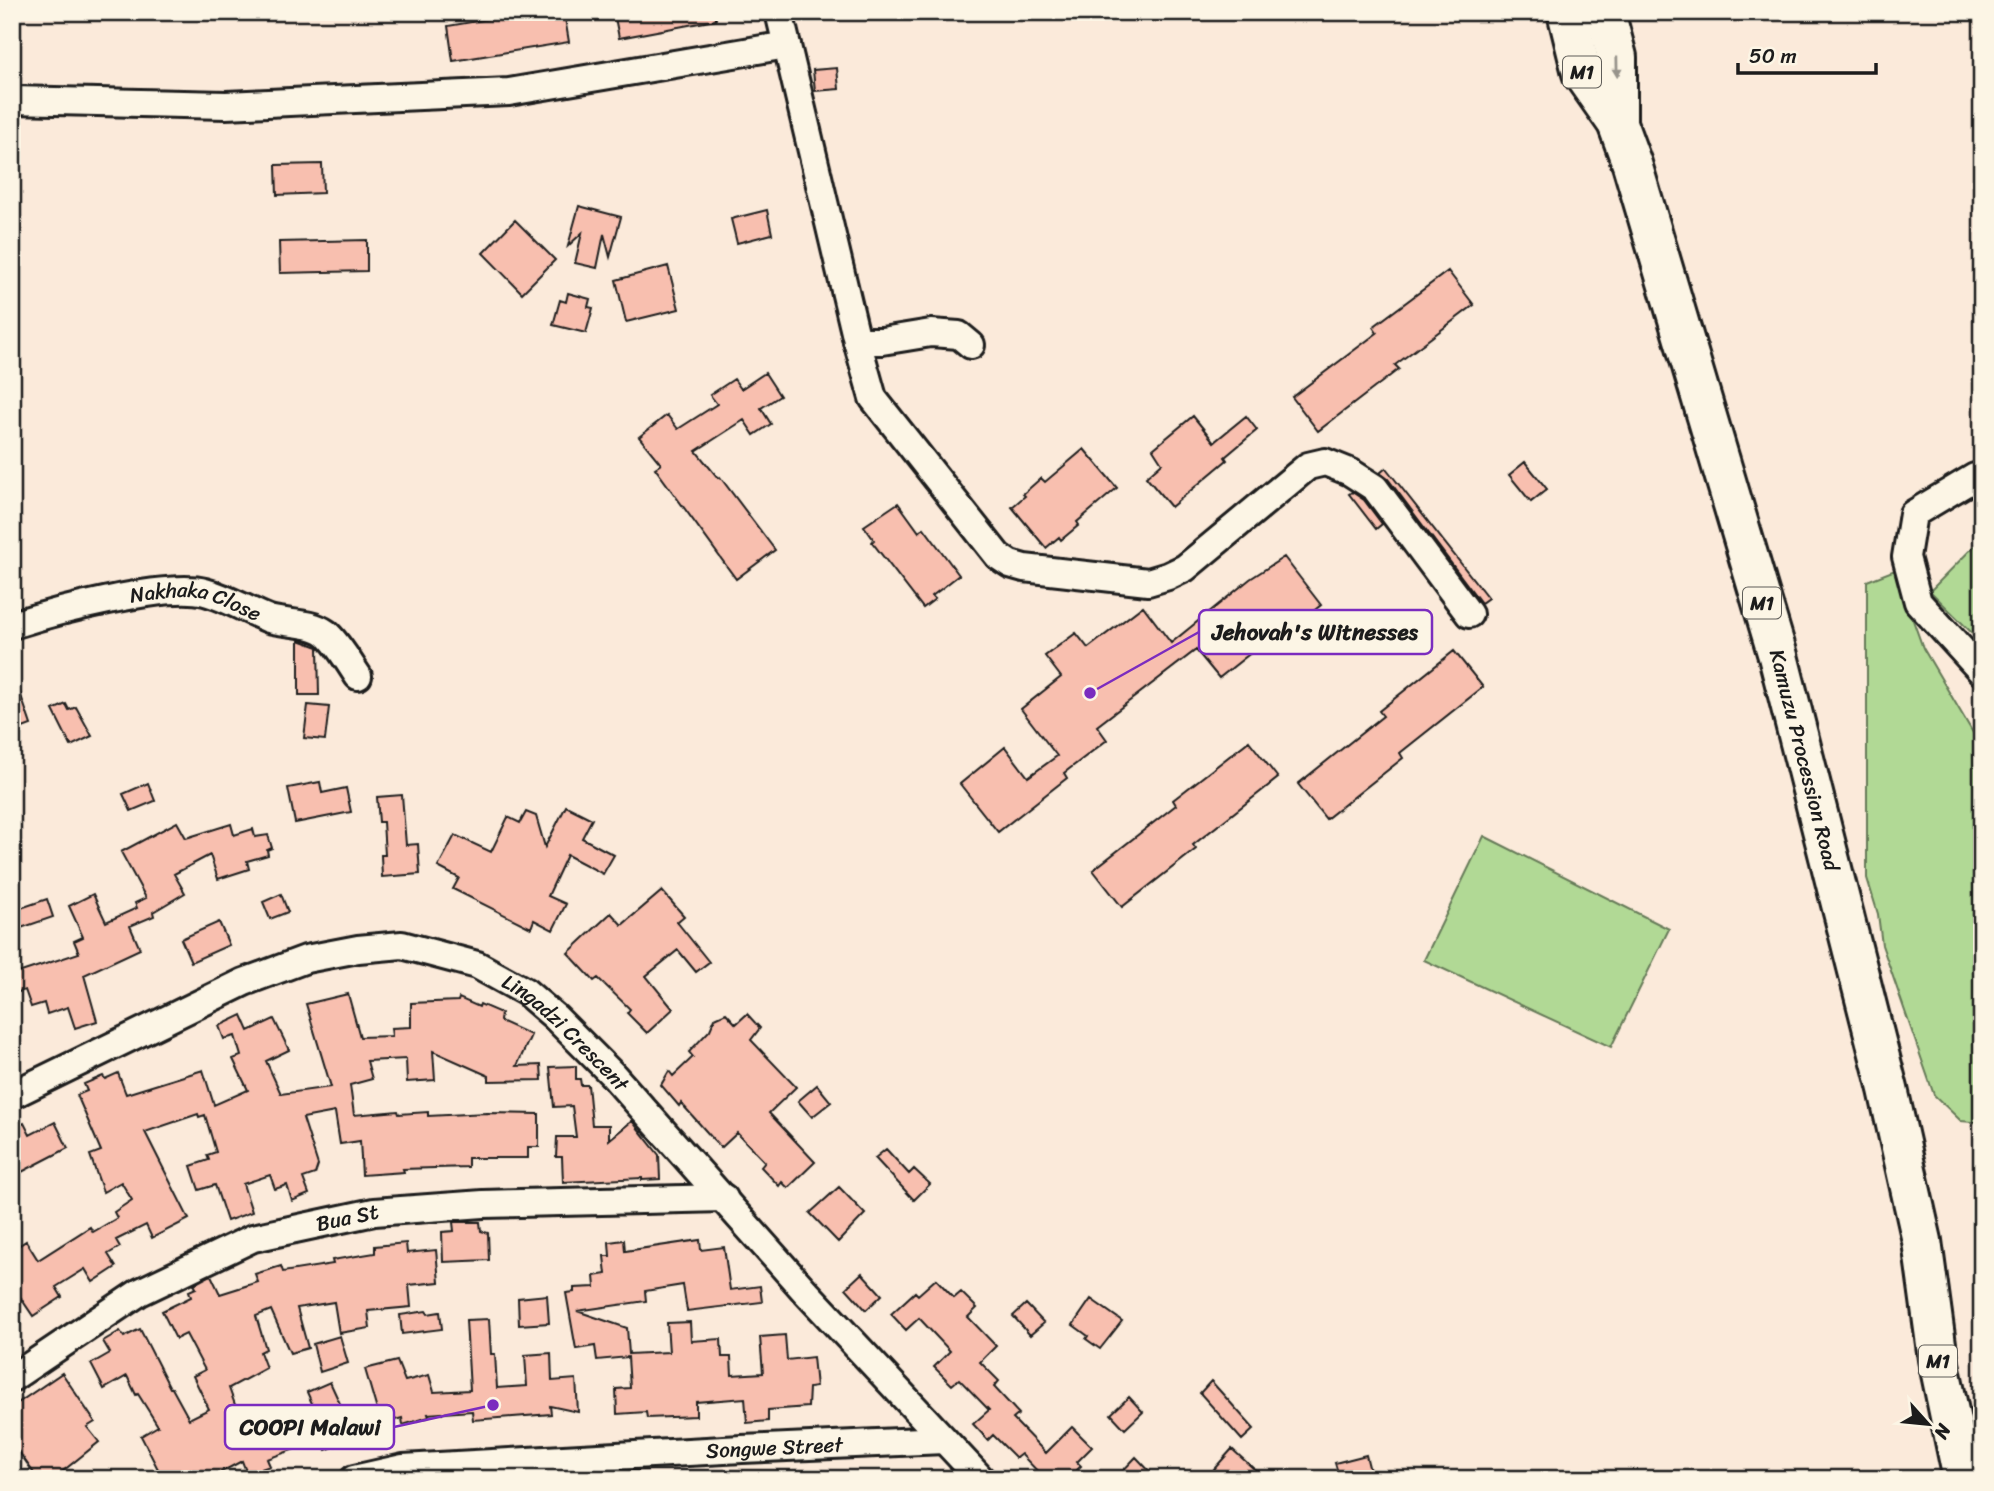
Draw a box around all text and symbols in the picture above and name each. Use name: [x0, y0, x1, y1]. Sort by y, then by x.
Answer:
scale bar: [1738, 32, 1877, 76]
text: 50 m: [1749, 37, 1797, 75]
one-way arrow: [1611, 56, 1622, 78]
road number: M1: [1563, 57, 1601, 88]
street label: Nakhaka Close: [127, 571, 268, 633]
road number: M1: [1743, 588, 1781, 618]
callout: Jehovah's Witnesses: [1199, 610, 1432, 654]
text: Jehovah's Witnesses: [1210, 612, 1419, 653]
street label: Kamuzu Procession Road: [1758, 644, 1851, 877]
street label: Lingadzi Crescent: [495, 963, 640, 1102]
street label: Bua St: [313, 1193, 382, 1243]
road number: M1: [1919, 1345, 1957, 1376]
north arrow: [1892, 1390, 1962, 1460]
callout: COOPI Malawi: [225, 1405, 394, 1449]
text: COOPI Malawi: [238, 1407, 382, 1448]
text: N: [1925, 1417, 1961, 1446]
street label: Songwe Street: [705, 1425, 845, 1470]

